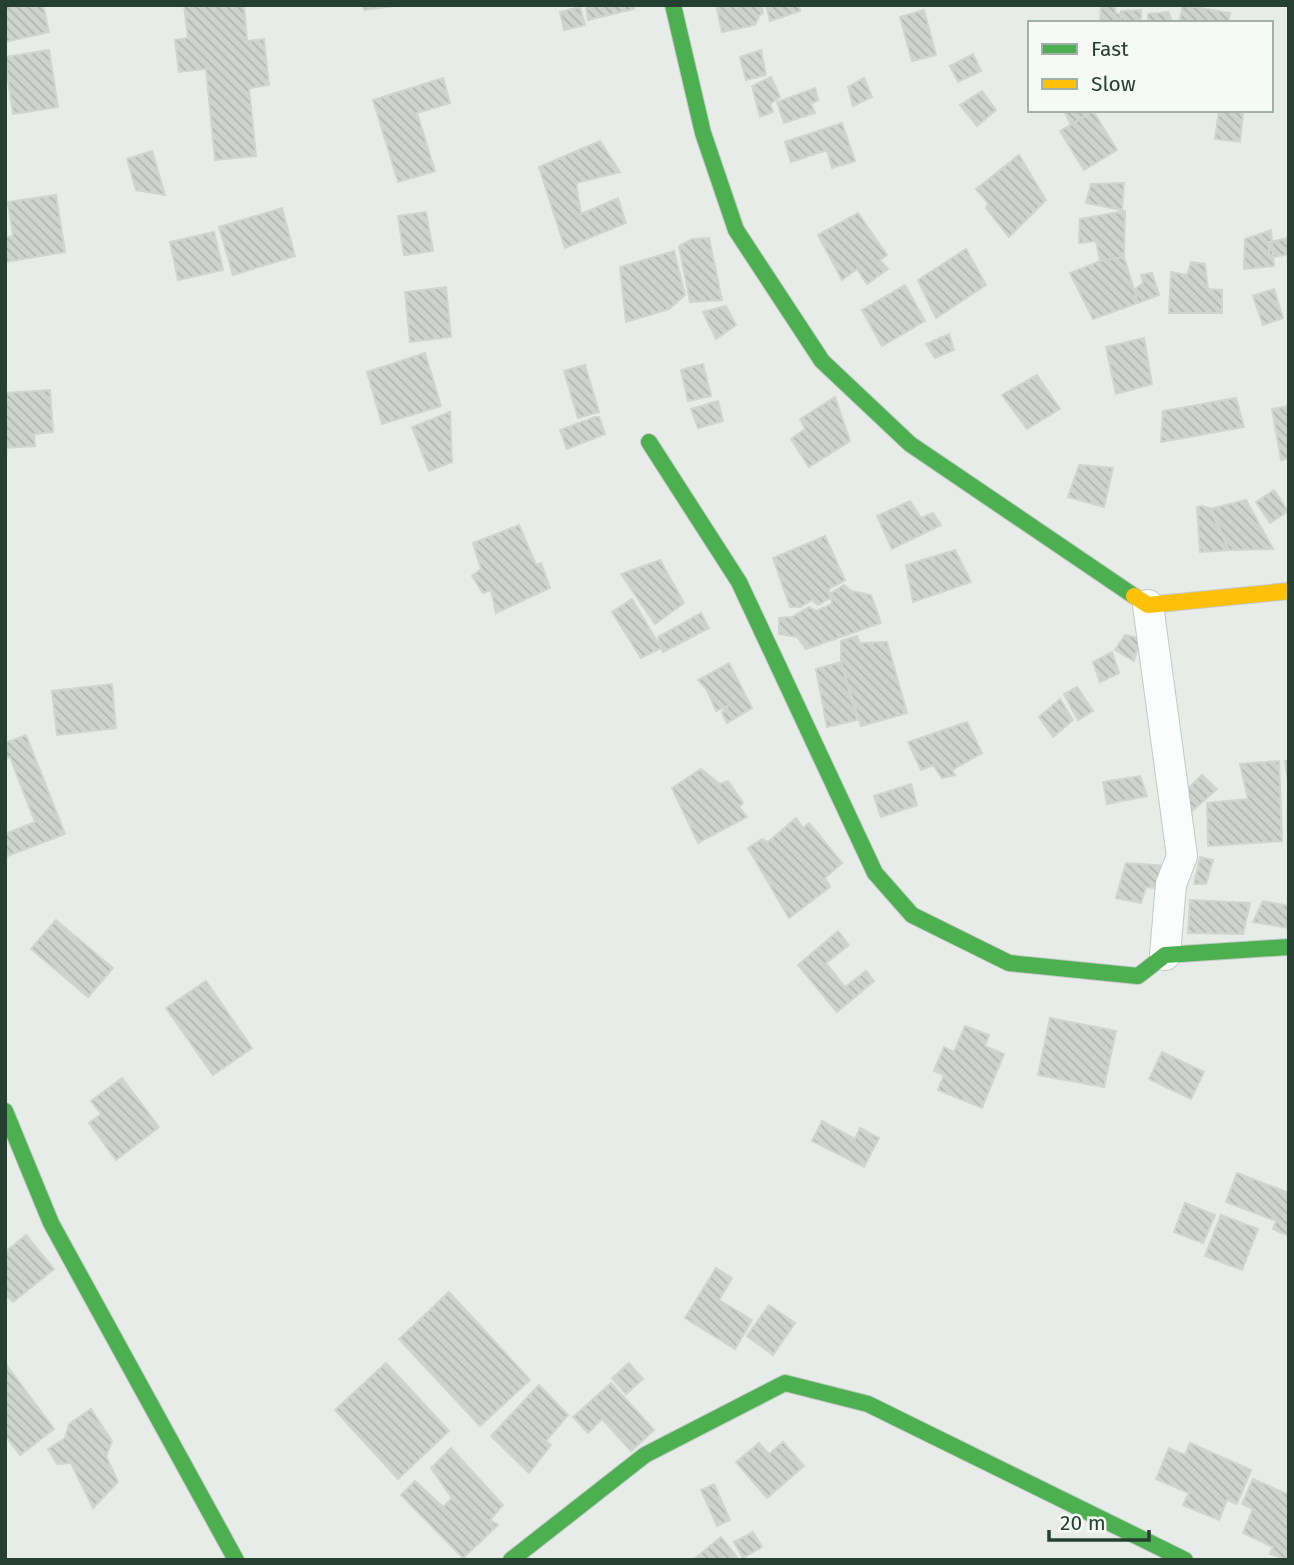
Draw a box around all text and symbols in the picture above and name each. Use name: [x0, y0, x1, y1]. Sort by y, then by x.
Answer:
legend: [1028, 21, 1273, 112]
text: Fast: [1091, 36, 1129, 62]
text: Slow: [1091, 71, 1136, 97]
scale bar: [1049, 1498, 1149, 1542]
text: 20 m: [1060, 1510, 1106, 1536]

